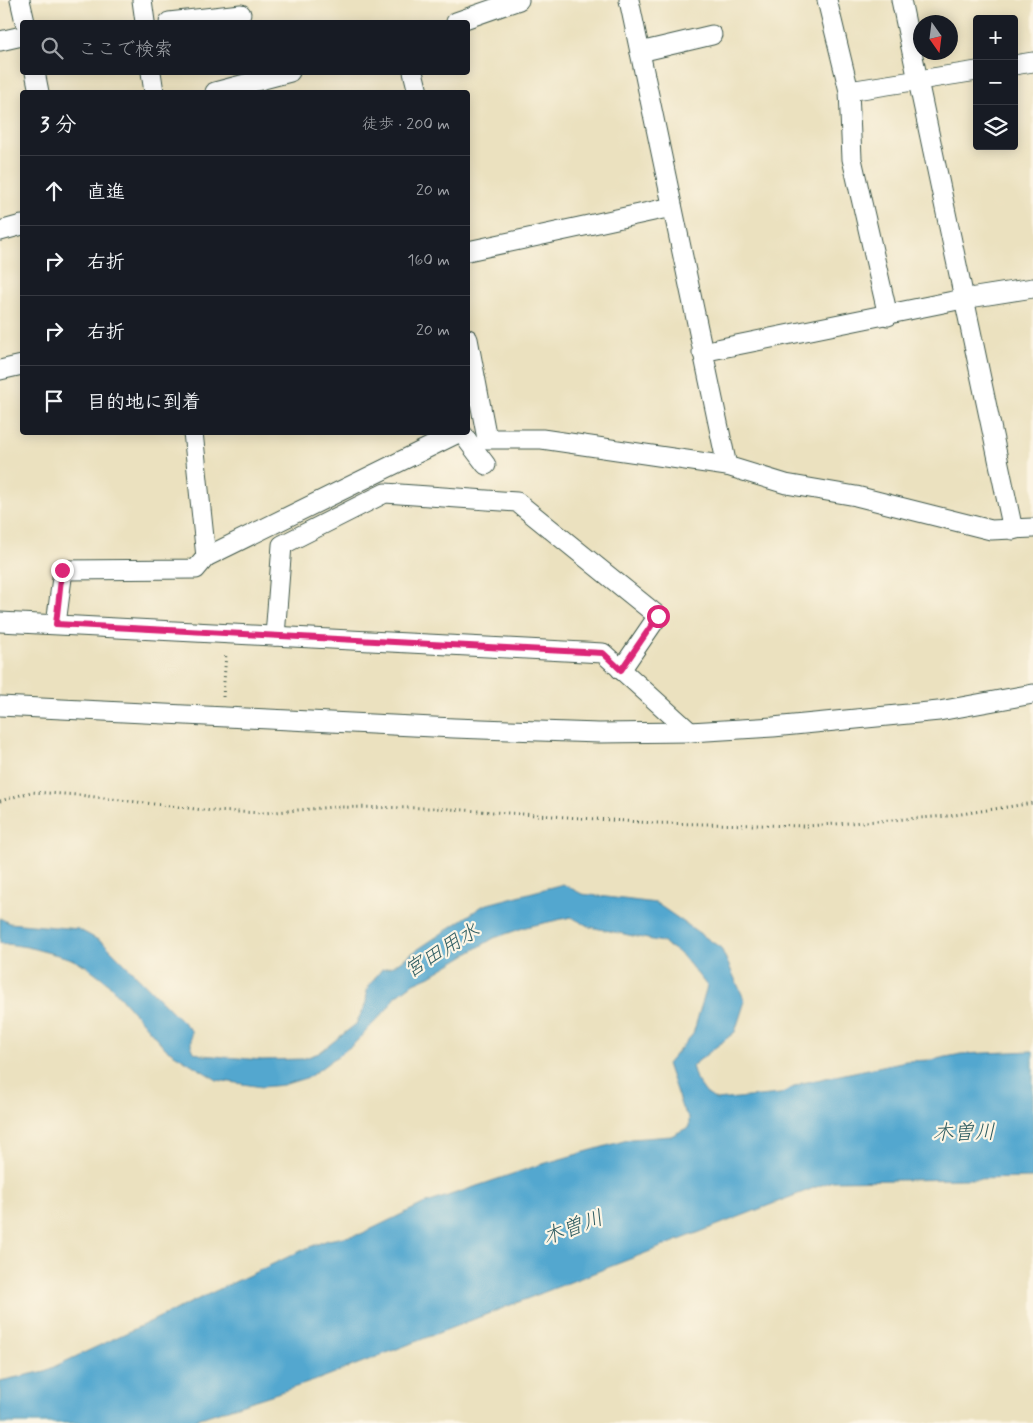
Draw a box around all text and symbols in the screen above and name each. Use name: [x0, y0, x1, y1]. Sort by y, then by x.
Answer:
north arrow: [913, 15, 958, 60]
map controls: [973, 15, 1018, 150]
button: +: [973, 15, 1018, 60]
search box: [20, 20, 470, 75]
icon: search: [38, 34, 66, 62]
text: ここで検索: [78, 37, 173, 62]
button: −: [973, 60, 1018, 105]
button: layers: [973, 105, 1018, 150]
text: 3 分: [40, 111, 76, 139]
text: 徒歩 · 200 m: [362, 114, 450, 135]
icon: ahead: [40, 177, 68, 205]
text: 直進: [87, 180, 125, 205]
text: 20 m: [416, 180, 450, 201]
icon: right: [40, 247, 68, 275]
text: 右折: [87, 250, 125, 275]
text: 160 m: [407, 250, 450, 271]
icon: right: [40, 317, 68, 345]
text: 右折: [87, 320, 125, 345]
text: 20 m: [416, 320, 450, 341]
icon: arrive: [40, 387, 68, 415]
text: 目的地に到着: [87, 390, 201, 415]
route end: [51, 559, 74, 582]
route start: [647, 605, 670, 628]
water label: 宮田用水: [399, 917, 485, 985]
water label: 木曽川: [932, 1118, 996, 1148]
water label: 木曽川: [539, 1204, 607, 1252]

